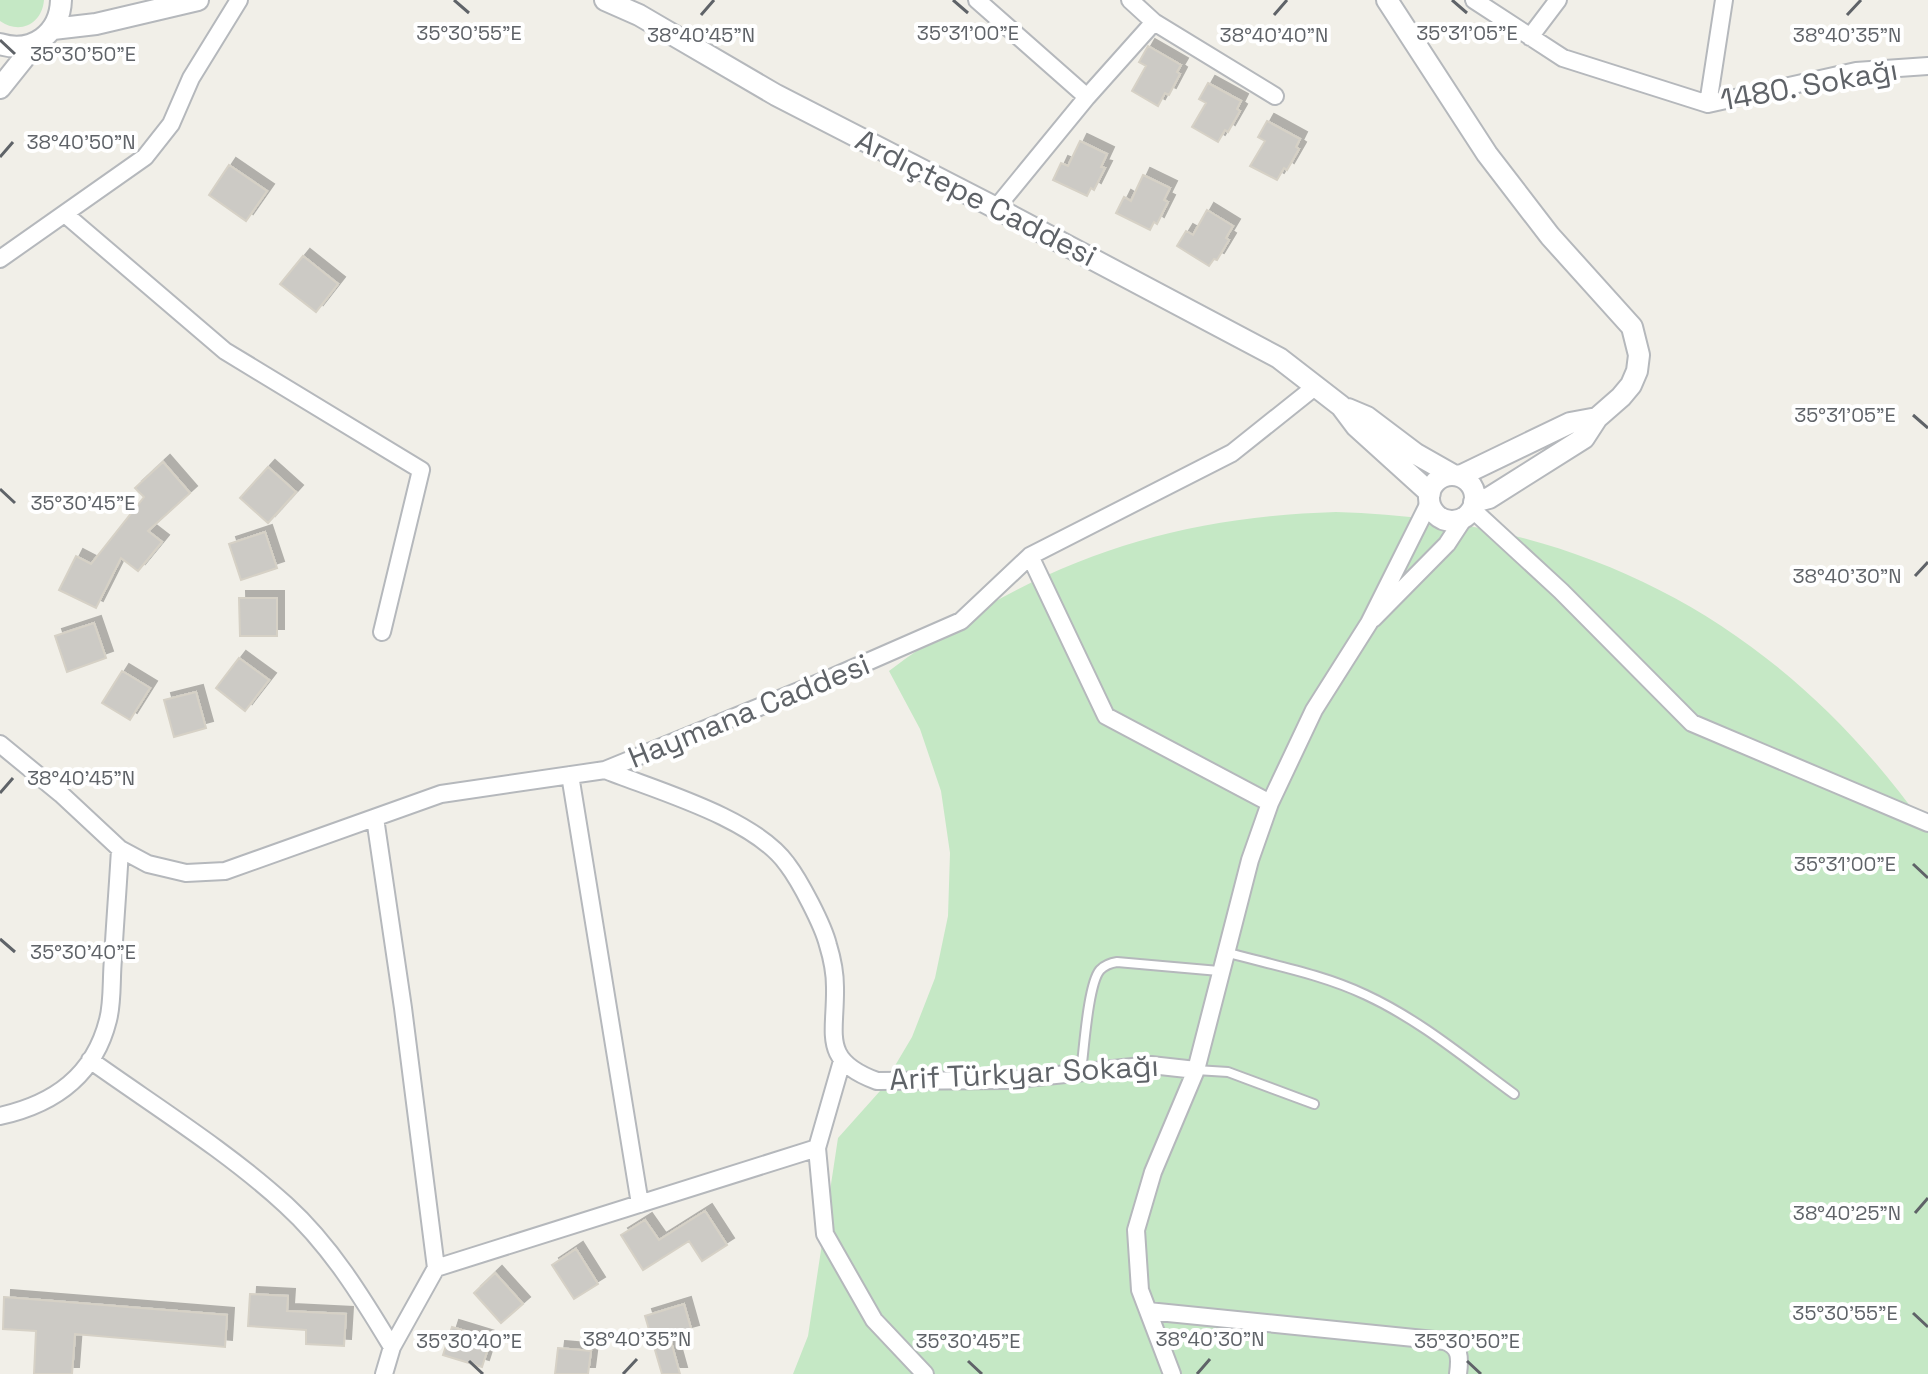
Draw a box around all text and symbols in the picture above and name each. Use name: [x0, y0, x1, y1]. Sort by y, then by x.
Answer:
text: 35°30'55"E: [416, 20, 522, 46]
text: 35°31'00"E: [917, 20, 1019, 46]
text: 35°31'05"E: [1416, 20, 1518, 46]
text: 38°40'45"N: [647, 22, 755, 48]
text: 38°40'40"N: [1220, 22, 1328, 48]
text: 38°40'35"N: [1793, 22, 1901, 48]
text: 35°30'50"E: [30, 41, 136, 67]
street label: 1480. Sokağı: [1717, 50, 1901, 119]
street label: Ardıçtepe Caddesi: [849, 120, 1103, 275]
text: 38°40'50"N: [26, 129, 136, 155]
text: 35°31'05"E: [1794, 402, 1896, 428]
text: 35°30'45"E: [31, 490, 136, 516]
text: 38°40'30"N: [1792, 563, 1902, 589]
street label: Haymana Caddesi: [622, 644, 875, 777]
text: 38°40'45"N: [27, 765, 135, 791]
text: 35°31'00"E: [1794, 851, 1896, 877]
text: 35°30'40"E: [30, 939, 136, 965]
street label: Arif Türkyar Sokağı: [888, 1046, 1160, 1099]
text: 38°40'25"N: [1793, 1200, 1901, 1226]
text: 35°30'55"E: [1792, 1300, 1898, 1326]
text: 38°40'35"N: [583, 1326, 691, 1352]
text: 38°40'30"N: [1155, 1326, 1265, 1352]
text: 35°30'40"E: [416, 1328, 522, 1354]
text: 35°30'45"E: [916, 1328, 1021, 1354]
text: 35°30'50"E: [1414, 1328, 1520, 1354]

